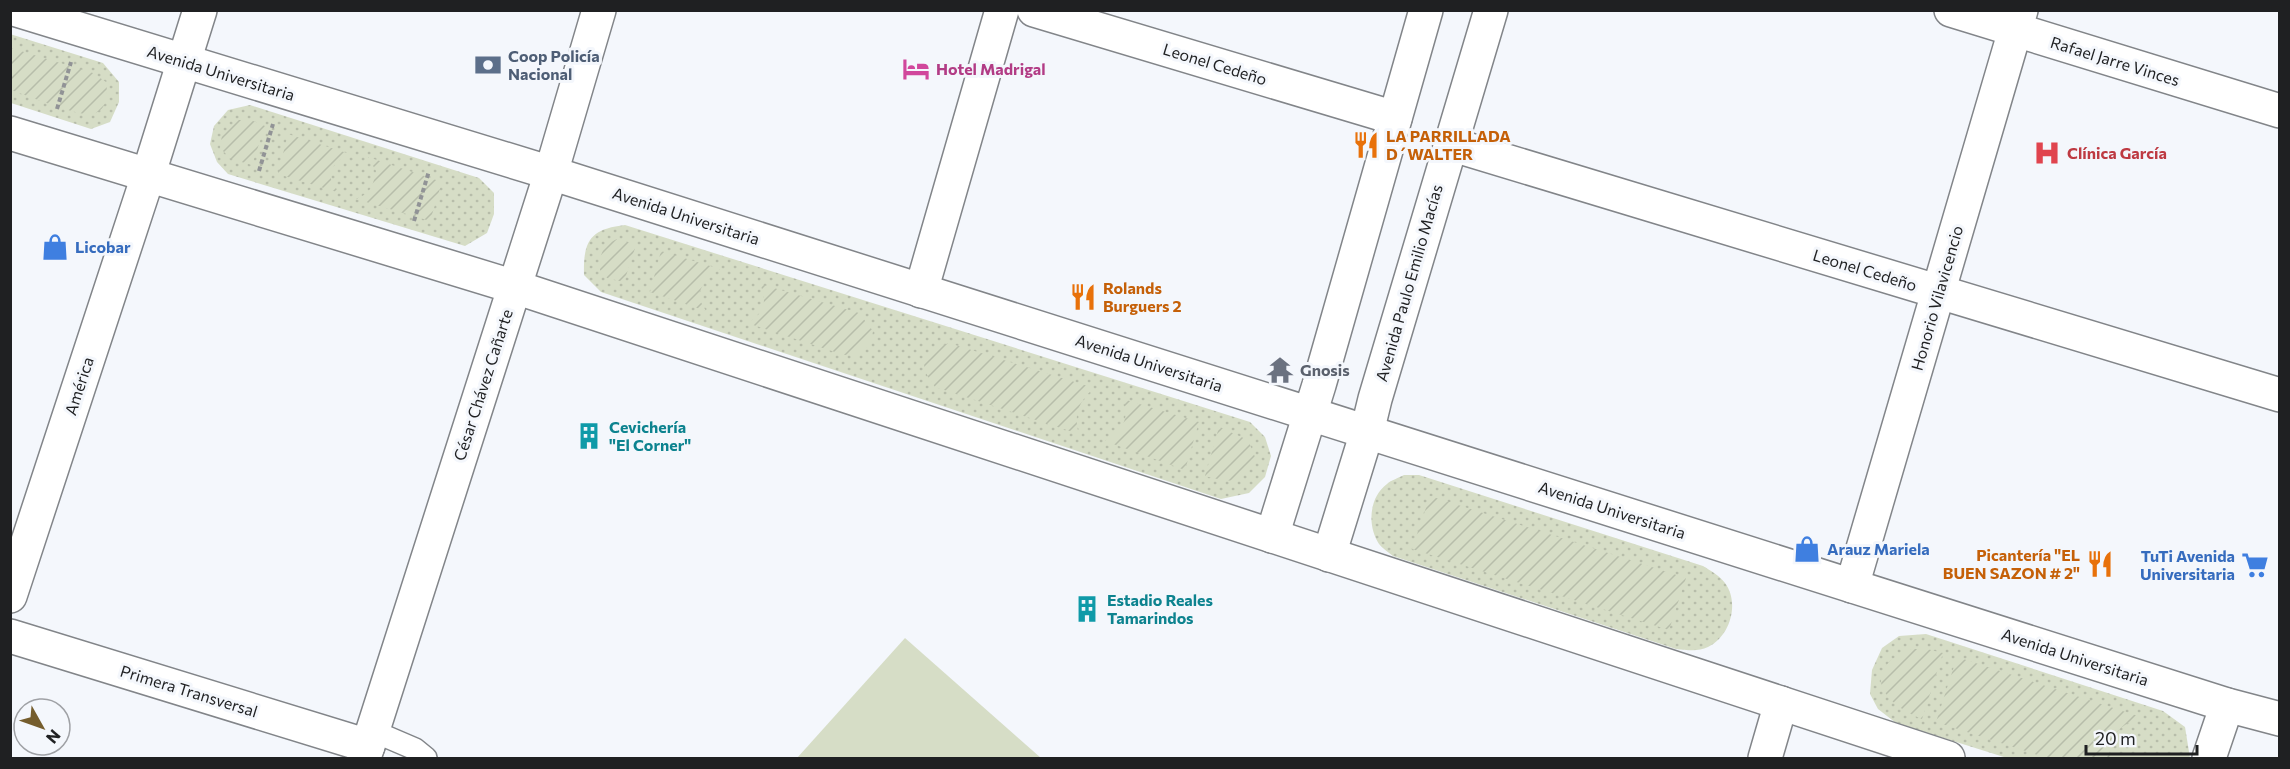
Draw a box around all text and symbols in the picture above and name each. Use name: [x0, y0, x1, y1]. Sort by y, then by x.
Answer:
street label: Rafael Jarre Vinces: [2048, 32, 2182, 89]
street label: Leonel Cedeño: [1161, 39, 1269, 88]
street label: Avenida Universitaria: [145, 41, 297, 104]
place label: Coop Policía Nacional: [508, 46, 600, 83]
bank icon: Coop Policía Nacional: [473, 50, 503, 80]
hotel icon: Hotel Madrigal: [901, 54, 931, 84]
place label: Hotel Madrigal: [936, 59, 1046, 78]
place label: LA PARRILLADA D´WALTER: [1386, 126, 1511, 163]
restaurant icon: LA PARRILLADA D´WALTER: [1351, 130, 1381, 160]
hospital icon: Clínica García: [2032, 138, 2062, 168]
place label: Clínica García: [2067, 143, 2167, 162]
street label: Avenida Paulo Emilio Macías: [1371, 182, 1446, 384]
street label: Avenida Universitaria: [610, 183, 762, 248]
street label: Honorio Vilavicencio: [1907, 223, 1966, 373]
shop icon: Licobar: [40, 232, 70, 262]
place label: Licobar: [75, 237, 131, 256]
street label: Leonel Cedeño: [1811, 245, 1919, 294]
place label: Rolands Burguers 2: [1103, 278, 1182, 315]
restaurant icon: Rolands Burguers 2: [1068, 282, 1098, 312]
street label: César Chávez Cañarte: [449, 307, 516, 463]
street label: Avenida Universitaria: [1073, 330, 1225, 395]
street label: América: [60, 354, 97, 417]
temple icon: Gnosis: [1265, 355, 1295, 385]
place label: Gnosis: [1300, 360, 1350, 379]
place label: Cevichería "El Corner": [609, 417, 691, 454]
building icon: Cevichería "El Corner": [574, 421, 604, 451]
street label: Avenida Universitaria: [1536, 477, 1688, 542]
shop icon: Arauz Mariela: [1792, 534, 1822, 564]
place label: Arauz Mariela: [1827, 539, 1930, 558]
place label: Picantería "EL BUEN SAZON # 2": [1943, 545, 2080, 582]
place label: TuTi Avenida Universitaria: [2140, 546, 2235, 583]
restaurant icon: Picantería "EL BUEN SAZON # 2": [2085, 549, 2115, 579]
supermarket icon: TuTi Avenida Universitaria: [2240, 550, 2270, 580]
place label: Estadio Reales Tamarindos: [1107, 590, 1213, 627]
building icon: Estadio Reales Tamarindos: [1072, 594, 1102, 624]
street label: Avenida Universitaria: [1999, 624, 2151, 689]
street label: Primera Transversal: [118, 661, 260, 720]
north arrow: [12, 697, 72, 757]
scale bar: [2086, 718, 2197, 756]
text: N: [43, 726, 65, 748]
text: 20 m: [2095, 727, 2136, 749]

